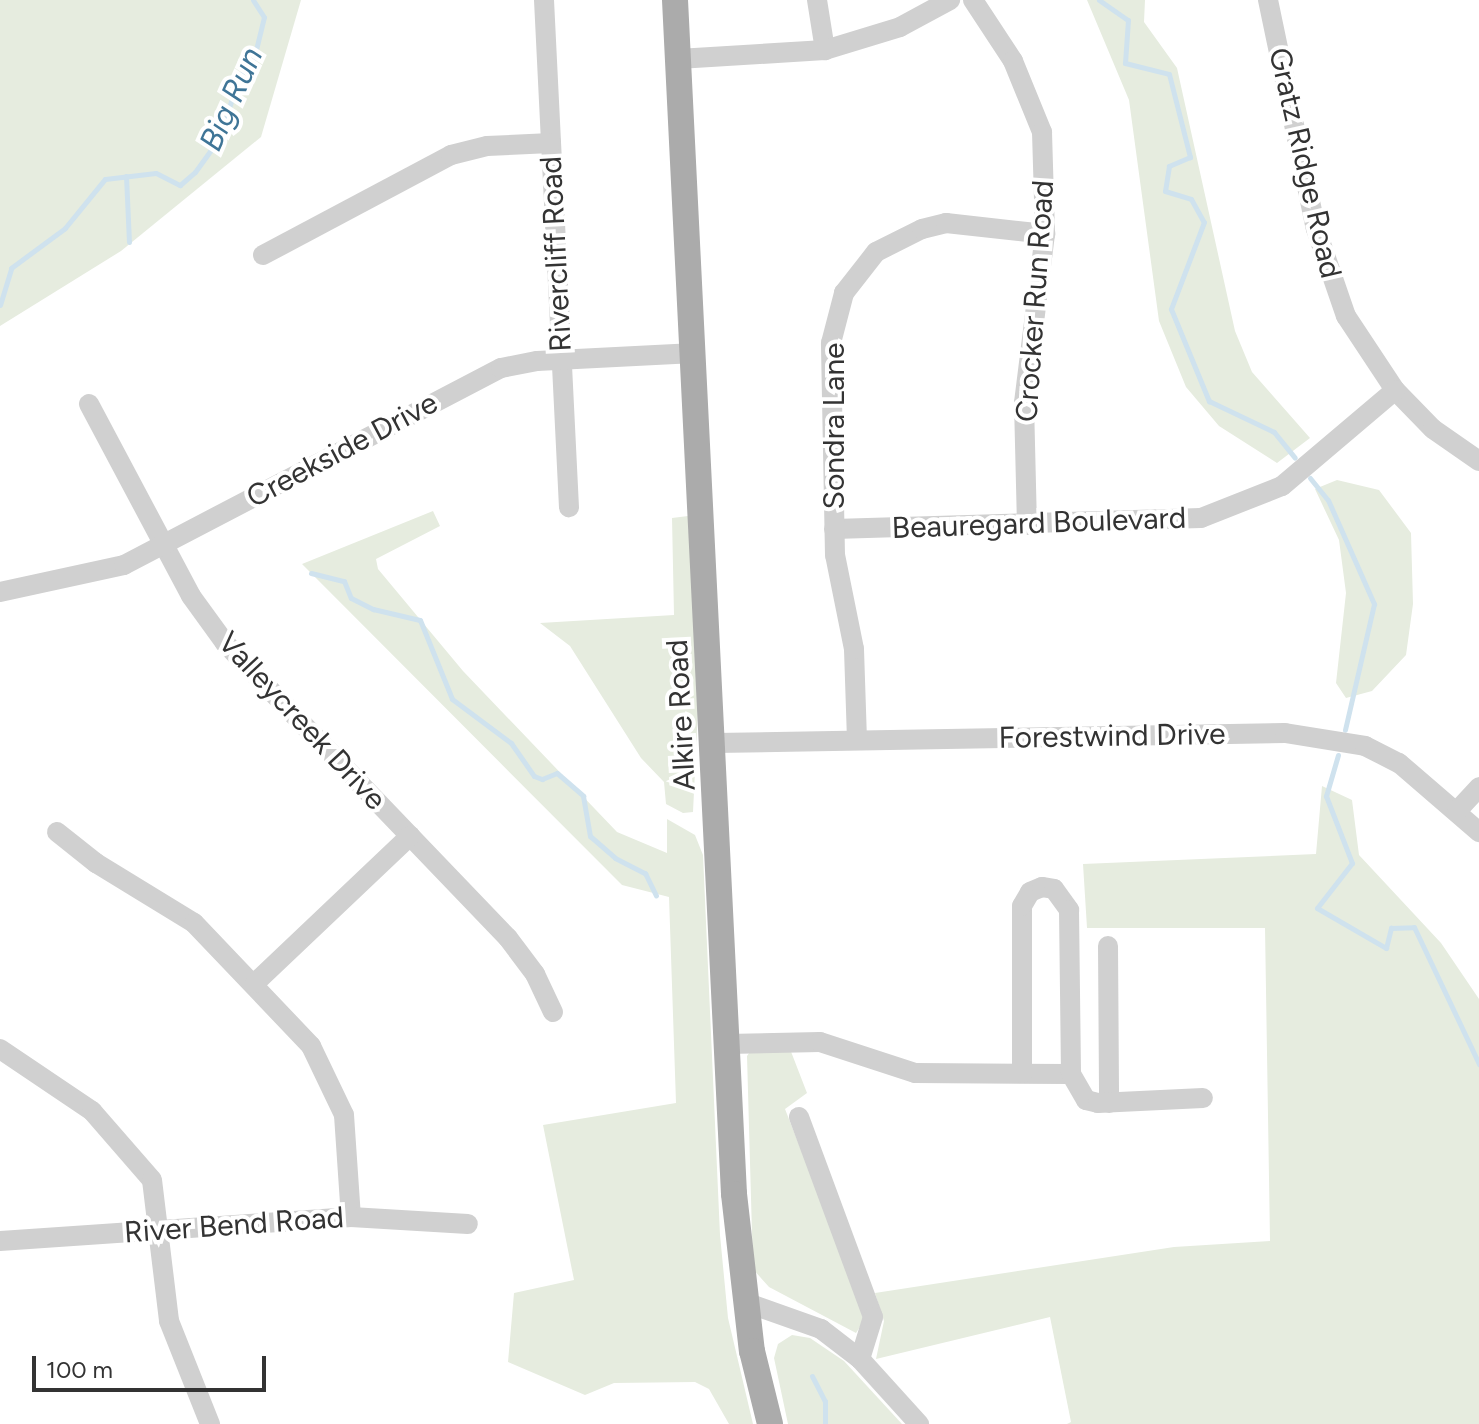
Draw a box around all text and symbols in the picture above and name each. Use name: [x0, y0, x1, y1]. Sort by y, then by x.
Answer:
water label: Big Run: [191, 41, 271, 157]
street label: Gratz Ridge Road: [1261, 44, 1349, 282]
street label: Rivercliff Road: [533, 155, 579, 353]
street label: Crocker Run Road: [1009, 179, 1061, 423]
street label: Sondra Lane: [816, 342, 852, 510]
street label: Creekside Drive: [241, 385, 443, 515]
street label: Beauregard Boulevard: [891, 500, 1187, 546]
street label: Valleycreek Drive: [210, 625, 394, 817]
street label: Alkire Road: [659, 638, 703, 792]
street label: Forestwind Drive: [998, 716, 1226, 756]
street label: River Bend Road: [123, 1199, 345, 1251]
scale bar: [36, 1340, 270, 1390]
text: 100 m: [46, 1355, 113, 1384]

